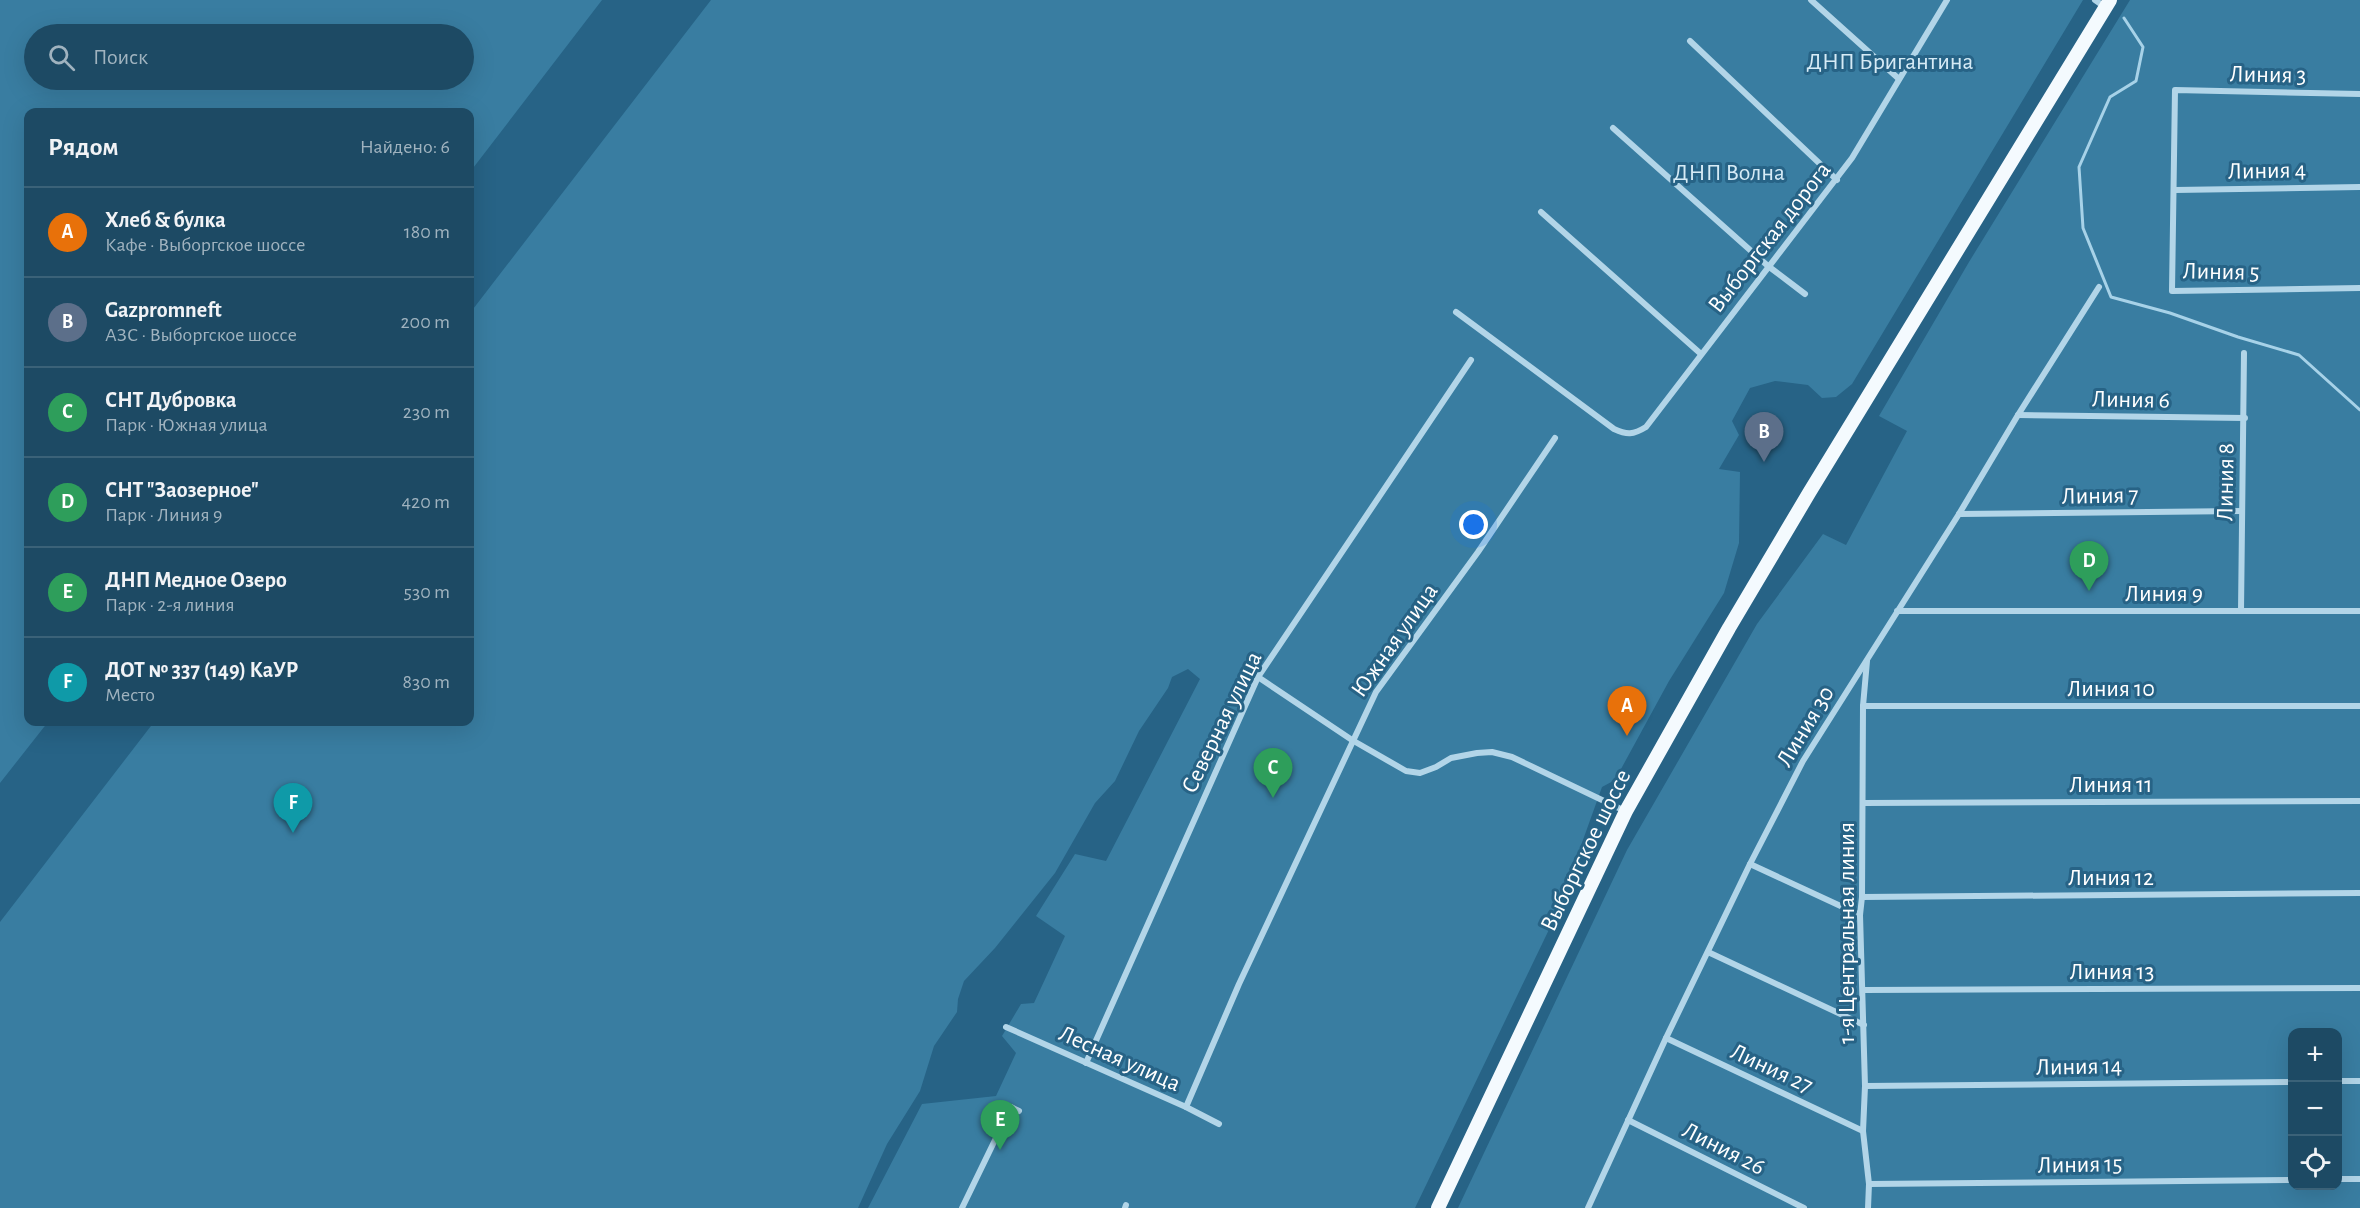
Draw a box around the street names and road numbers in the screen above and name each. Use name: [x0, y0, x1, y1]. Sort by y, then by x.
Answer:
street label: Линия 3: [2229, 62, 2307, 88]
street label: Выборгская дорога: [1704, 158, 1836, 317]
street label: Линия 4: [2228, 158, 2306, 184]
street label: Линия 5: [2182, 259, 2260, 285]
street label: Линия 6: [2092, 387, 2170, 413]
street label: Линия 8: [2213, 443, 2239, 521]
street label: Линия 7: [2061, 483, 2139, 509]
street label: Южная улица: [1347, 579, 1443, 702]
street label: Линия 9: [2125, 582, 2203, 606]
street label: Северная улица: [1177, 648, 1266, 797]
street label: Линия 10: [2067, 677, 2155, 701]
street label: Линия 30: [1773, 682, 1839, 771]
street label: Выборгское шоссе: [1536, 766, 1635, 935]
street label: Линия 11: [2069, 773, 2153, 797]
street label: 1-я Центральная линия: [1835, 822, 1859, 1044]
street label: Линия 12: [2068, 866, 2154, 890]
street label: Линия 13: [2070, 960, 2154, 984]
street label: Лесная улица: [1055, 1021, 1184, 1096]
street label: Линия 27: [1727, 1040, 1816, 1098]
street label: Линия 14: [2036, 1054, 2122, 1080]
street label: Линия 26: [1678, 1118, 1769, 1180]
street label: Линия 15: [2037, 1152, 2123, 1178]

